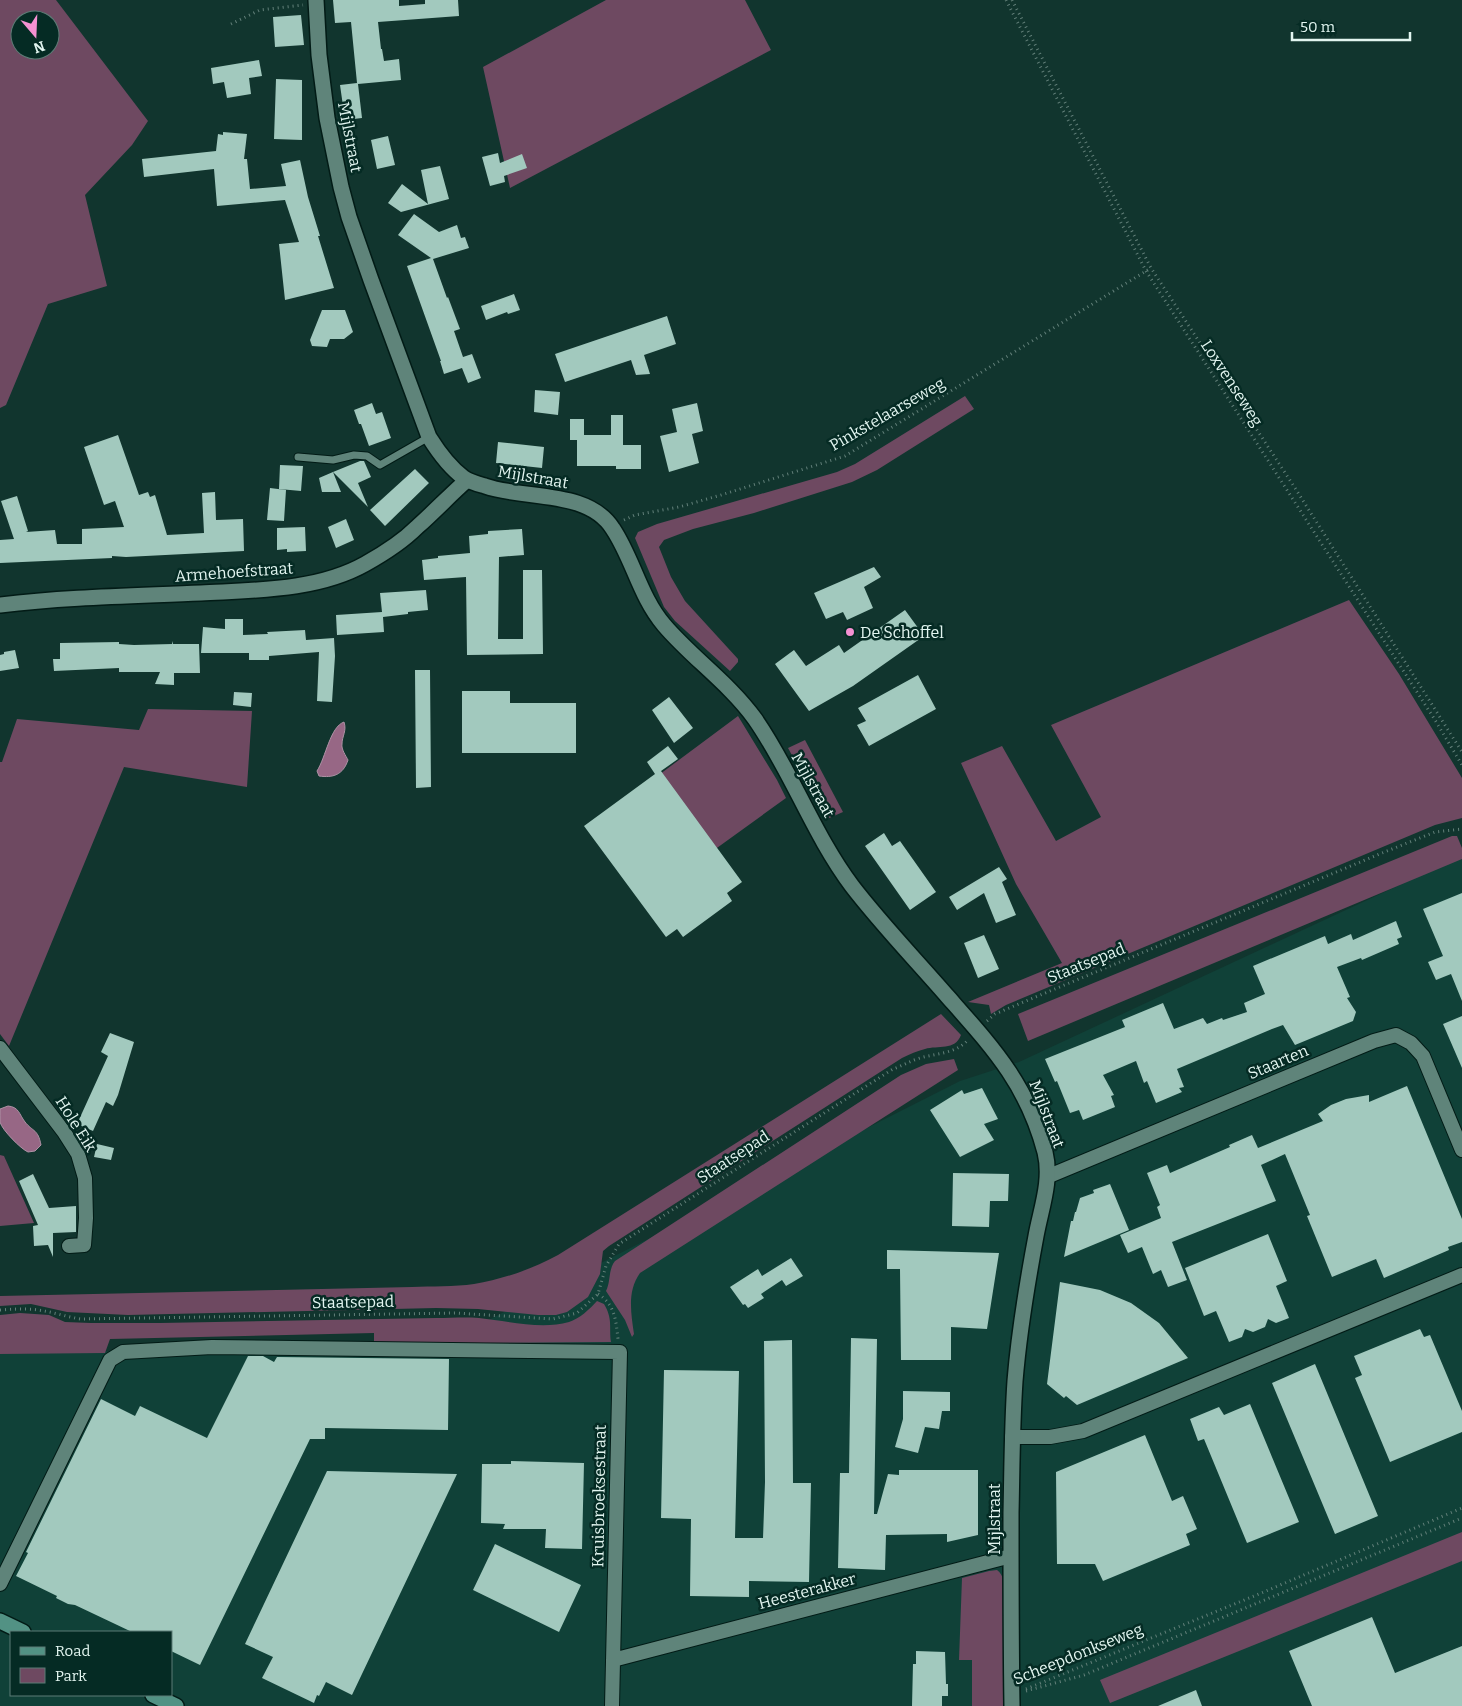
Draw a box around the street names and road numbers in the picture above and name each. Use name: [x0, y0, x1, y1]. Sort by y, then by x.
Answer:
street label: Mijlstraat: [334, 100, 366, 174]
street label: Loxvenseweg: [1197, 336, 1267, 430]
street label: Pinkstelaarseweg: [826, 373, 948, 455]
street label: Mijlstraat: [496, 461, 570, 493]
street label: Armehoefstraat: [174, 558, 294, 586]
street label: Mijlstraat: [787, 749, 839, 821]
street label: Staatsepad: [1044, 939, 1128, 987]
street label: Staarten: [1245, 1041, 1311, 1083]
street label: Mijlstraat: [1025, 1077, 1069, 1151]
street label: Hole Eik: [52, 1093, 100, 1155]
street label: Staatsepad: [693, 1126, 773, 1187]
street label: Staatsepad: [312, 1292, 395, 1312]
street label: Kruisbroeksestraat: [588, 1424, 610, 1567]
street label: Mijlstraat: [985, 1483, 1004, 1555]
street label: Heesterakker: [756, 1569, 858, 1613]
street label: Scheepdonkseweg: [1010, 1619, 1146, 1689]

